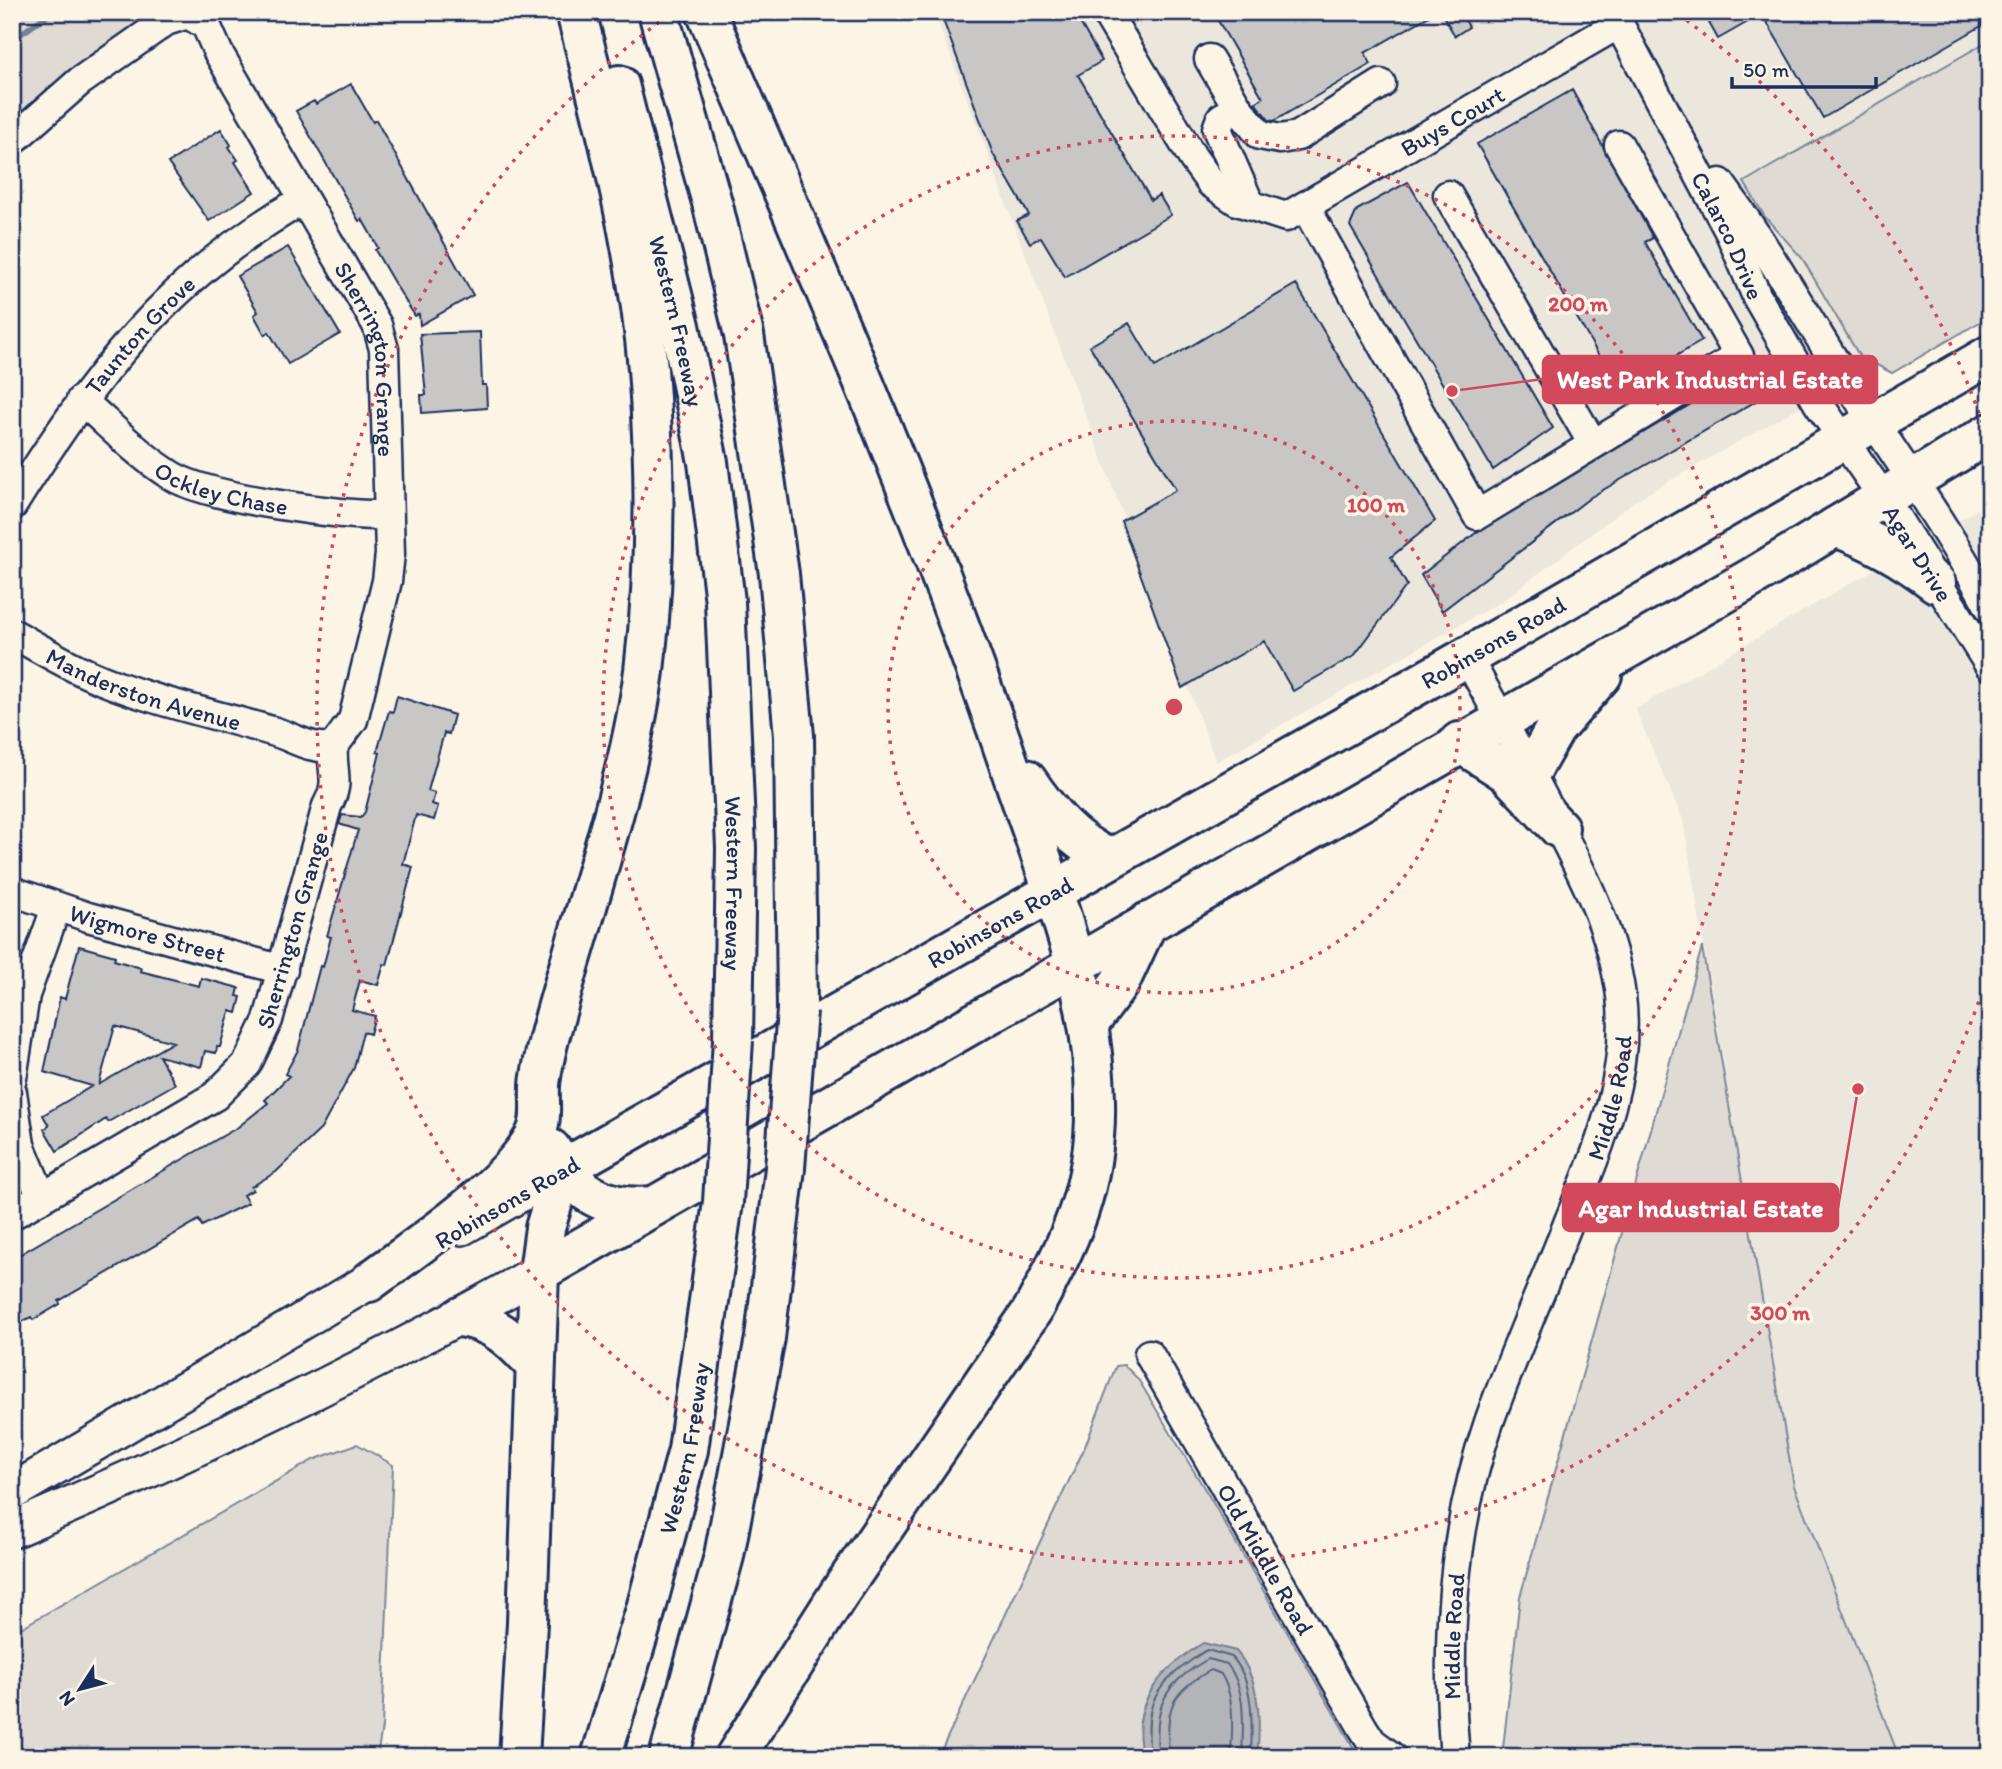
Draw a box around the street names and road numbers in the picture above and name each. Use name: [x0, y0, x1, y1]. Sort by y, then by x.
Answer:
street label: Buys Court: [1395, 79, 1509, 162]
street label: Calarco Drive: [1685, 166, 1771, 304]
street label: Western Freeway: [643, 232, 711, 409]
street label: Sherrington Grange: [329, 256, 402, 457]
street label: Taunton Grove: [78, 269, 201, 400]
street label: Ockley Chase: [149, 454, 290, 521]
street label: Agar Drive: [1877, 499, 1960, 607]
street label: Robinsons Road: [1415, 589, 1571, 695]
street label: Manderston Avenue: [41, 641, 244, 736]
street label: Western Freeway: [719, 795, 751, 971]
street label: Sherrington Grange: [250, 828, 334, 1032]
street label: Robinsons Road: [922, 869, 1078, 974]
street label: Wigmore Street: [66, 897, 229, 968]
street label: Middle Road: [1580, 1035, 1637, 1164]
street label: Robinsons Road: [430, 1149, 584, 1255]
street label: Western Freeway: [652, 1361, 715, 1537]
street label: Old Middle Road: [1211, 1478, 1321, 1640]
street label: Middle Road: [1436, 1571, 1470, 1700]

